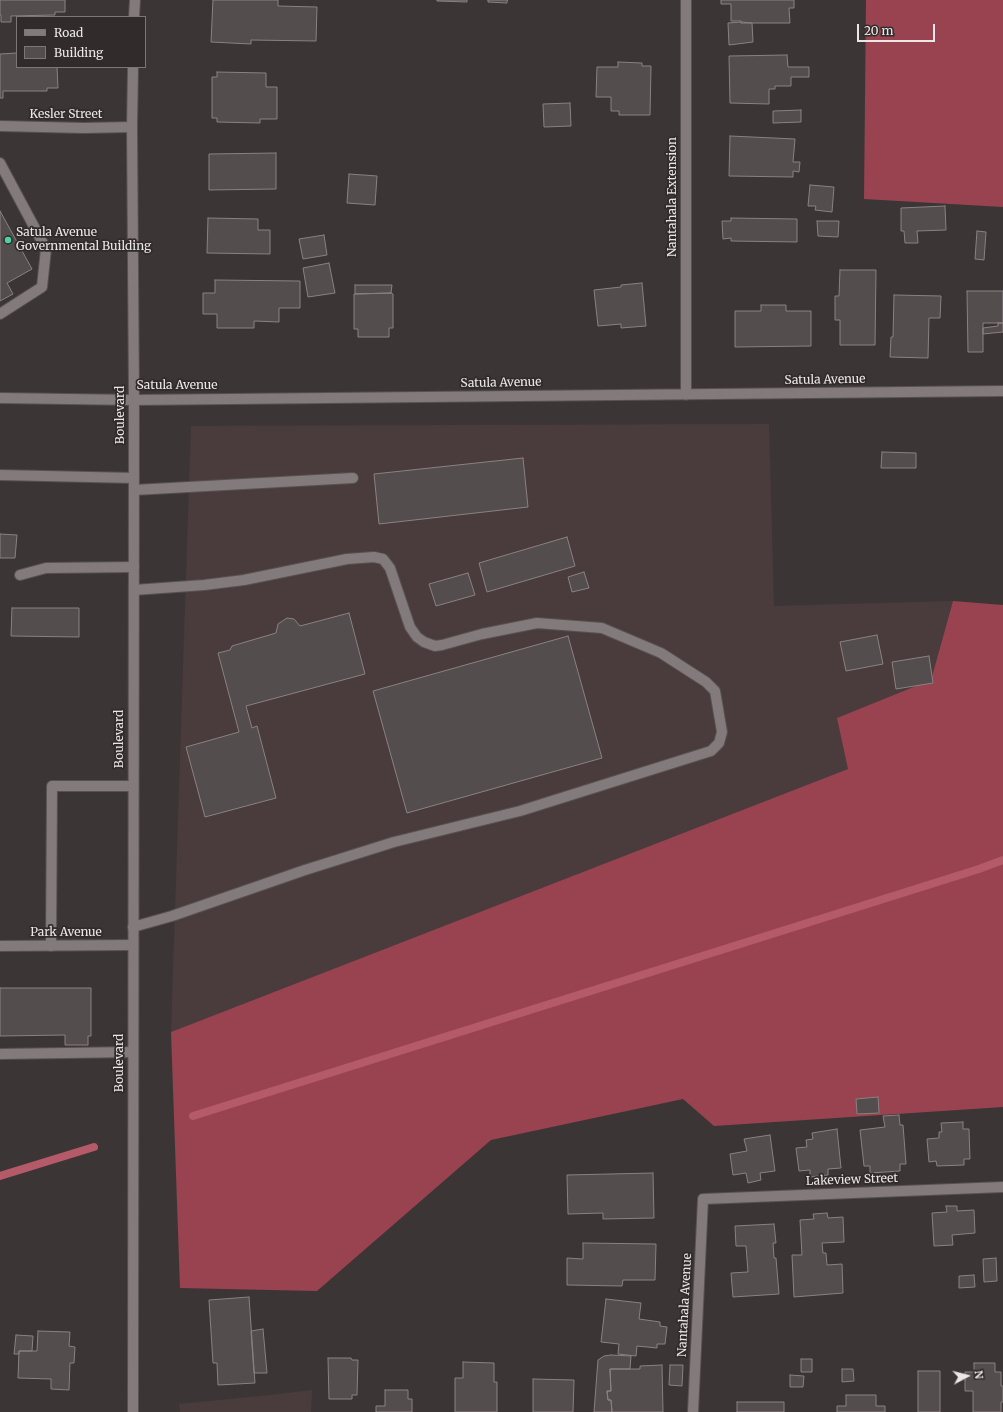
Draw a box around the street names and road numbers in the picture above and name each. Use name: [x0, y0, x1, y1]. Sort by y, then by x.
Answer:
street label: Kesler Street: [29, 108, 103, 122]
street label: Nantahala Extension: [666, 137, 680, 257]
street label: Satula Avenue: [784, 372, 866, 388]
street label: Satula Avenue: [460, 375, 542, 391]
street label: Satula Avenue: [137, 379, 217, 393]
street label: Boulevard: [114, 386, 128, 444]
street label: Boulevard: [113, 710, 127, 768]
street label: Park Avenue: [30, 926, 102, 940]
street label: Boulevard: [113, 1034, 127, 1092]
street label: Lakeview Street: [806, 1171, 898, 1189]
street label: Nantahala Avenue: [675, 1253, 695, 1357]

